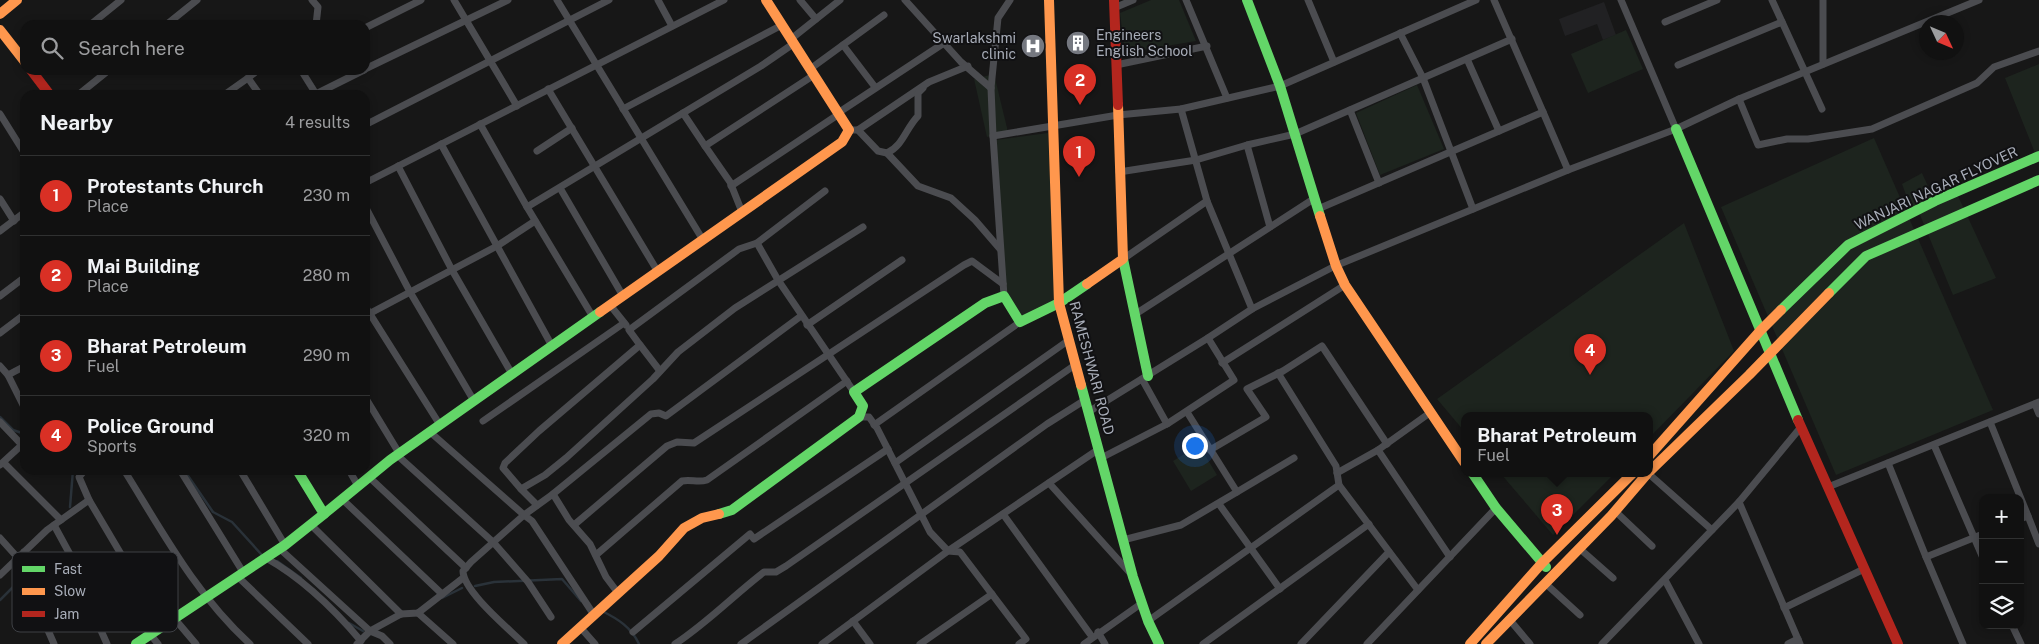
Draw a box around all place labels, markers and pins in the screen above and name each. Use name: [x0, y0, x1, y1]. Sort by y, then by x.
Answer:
place label: Engineers English School: [1096, 27, 1193, 59]
place label: Swarlakshmi clinic: [932, 30, 1016, 62]
building icon: Engineers English School: [1065, 30, 1091, 56]
hospital icon: Swarlakshmi clinic: [1020, 33, 1046, 59]
pin: 2: [1064, 64, 1096, 105]
pin: 1: [1063, 136, 1095, 177]
pin: 4: [1574, 334, 1606, 375]
pin: 3: [1541, 494, 1573, 535]

